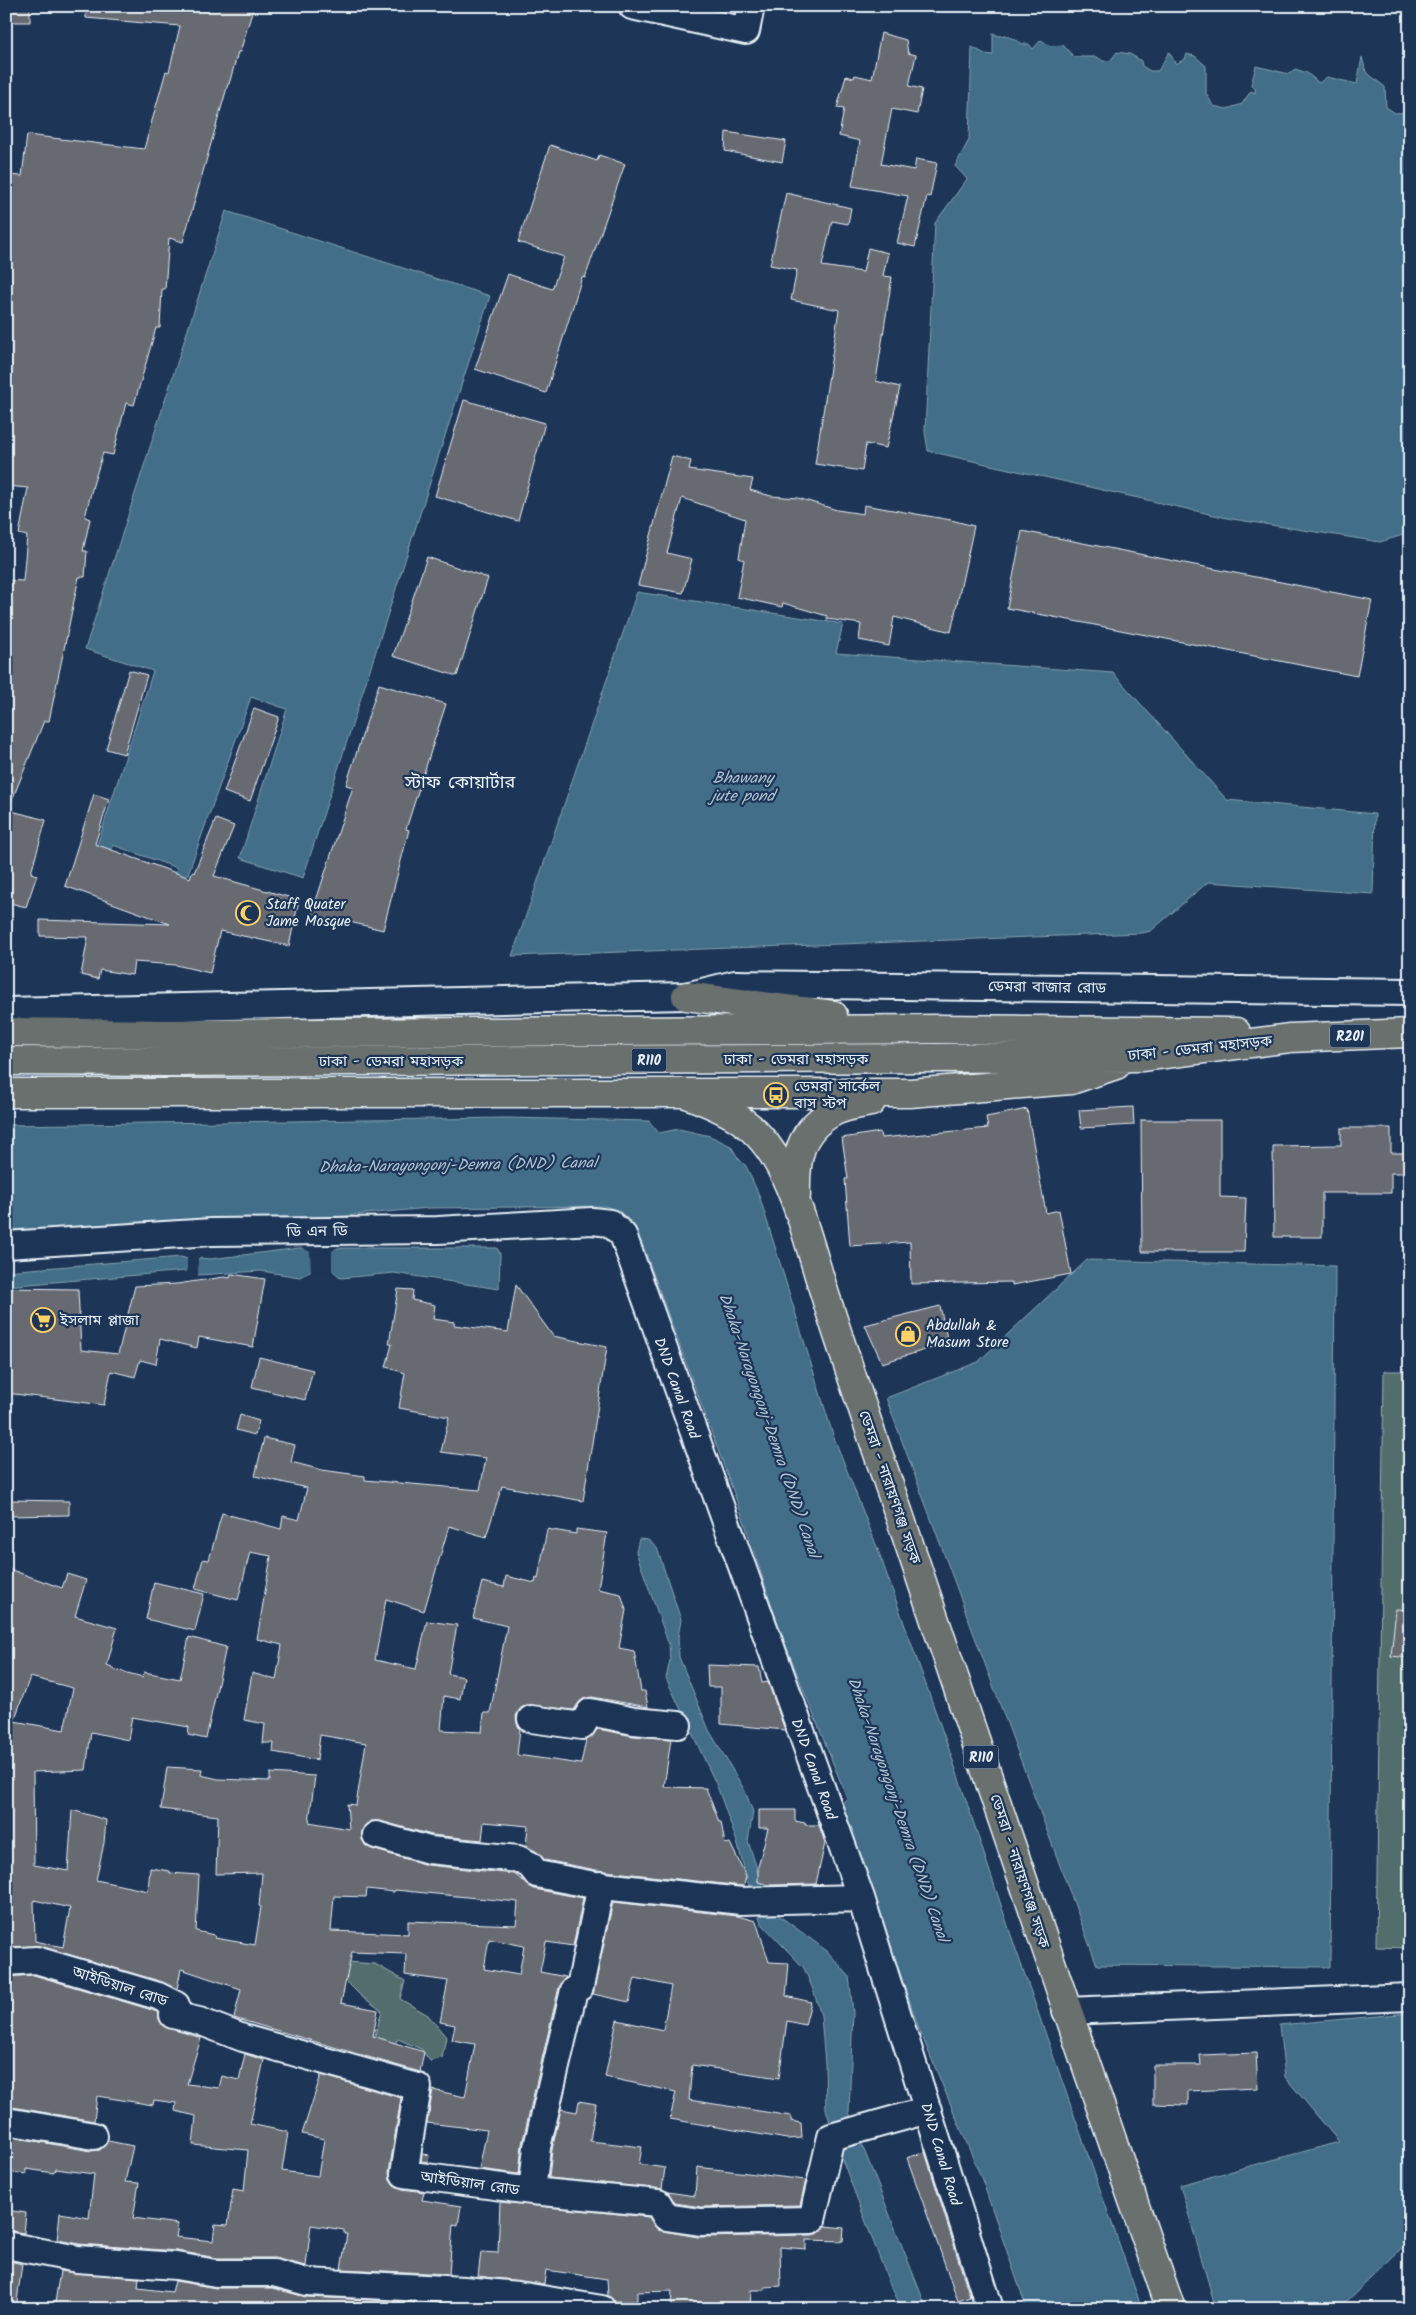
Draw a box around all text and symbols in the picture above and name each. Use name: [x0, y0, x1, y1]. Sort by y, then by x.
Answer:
water label: Bhawany jute pond: [707, 766, 778, 809]
district label: স্টাফ কোয়ার্টার: [404, 769, 516, 798]
place label: Staff Quater Jame Mosque: [266, 893, 351, 934]
mosque icon: Staff Quater Jame Mosque: [235, 900, 261, 926]
street label: ডেমরা বাজার রোড: [988, 975, 1107, 1001]
road number: R201: [1330, 1024, 1370, 1048]
street label: ঢাকা - ডেমরা মহাসড়ক: [1126, 1029, 1274, 1069]
road number: R110: [632, 1048, 666, 1072]
street label: ঢাকা - ডেমরা মহাসড়ক: [723, 1048, 869, 1072]
street label: ঢাকা - ডেমরা মহাসড়ক: [318, 1050, 464, 1074]
place label: ডেমরা সার্কেল বাস স্টপ: [793, 1075, 881, 1116]
bus stop icon: ডেমরা সার্কেল বাস স্টপ: [763, 1082, 789, 1108]
water label: Dhaka-Narayongonj-Demra (DND) Canal: [319, 1151, 600, 1180]
street label: ডি এন ডি: [285, 1219, 348, 1245]
water label: Dhaka-Narayongonj-Demra (DND) Canal: [711, 1290, 827, 1564]
supermarket icon: ইসলাম প্লাজা: [30, 1307, 56, 1333]
place label: ইসলাম প্লাজা: [59, 1309, 140, 1333]
place label: Abdullah & Masum Store: [926, 1314, 1009, 1355]
shop icon: Abdullah & Masum Store: [895, 1321, 921, 1347]
street label: DND Canal Road: [647, 1334, 706, 1443]
street label: ডেমরা - নারায়ণগঞ্জ সড়ক: [851, 1407, 927, 1568]
water label: Dhaka-Narayongonj-Demra (DND) Canal: [840, 1674, 956, 1948]
street label: DND Canal Road: [784, 1715, 843, 1824]
road number: R110: [964, 1745, 998, 1768]
street label: ডেমরা - নারায়ণগঞ্জ সড়ক: [983, 1791, 1056, 1952]
street label: আইডিয়াল রোড: [68, 1960, 171, 2014]
street label: DND Canal Road: [913, 2100, 967, 2209]
street label: আইডিয়াল রোড: [418, 2165, 521, 2203]

